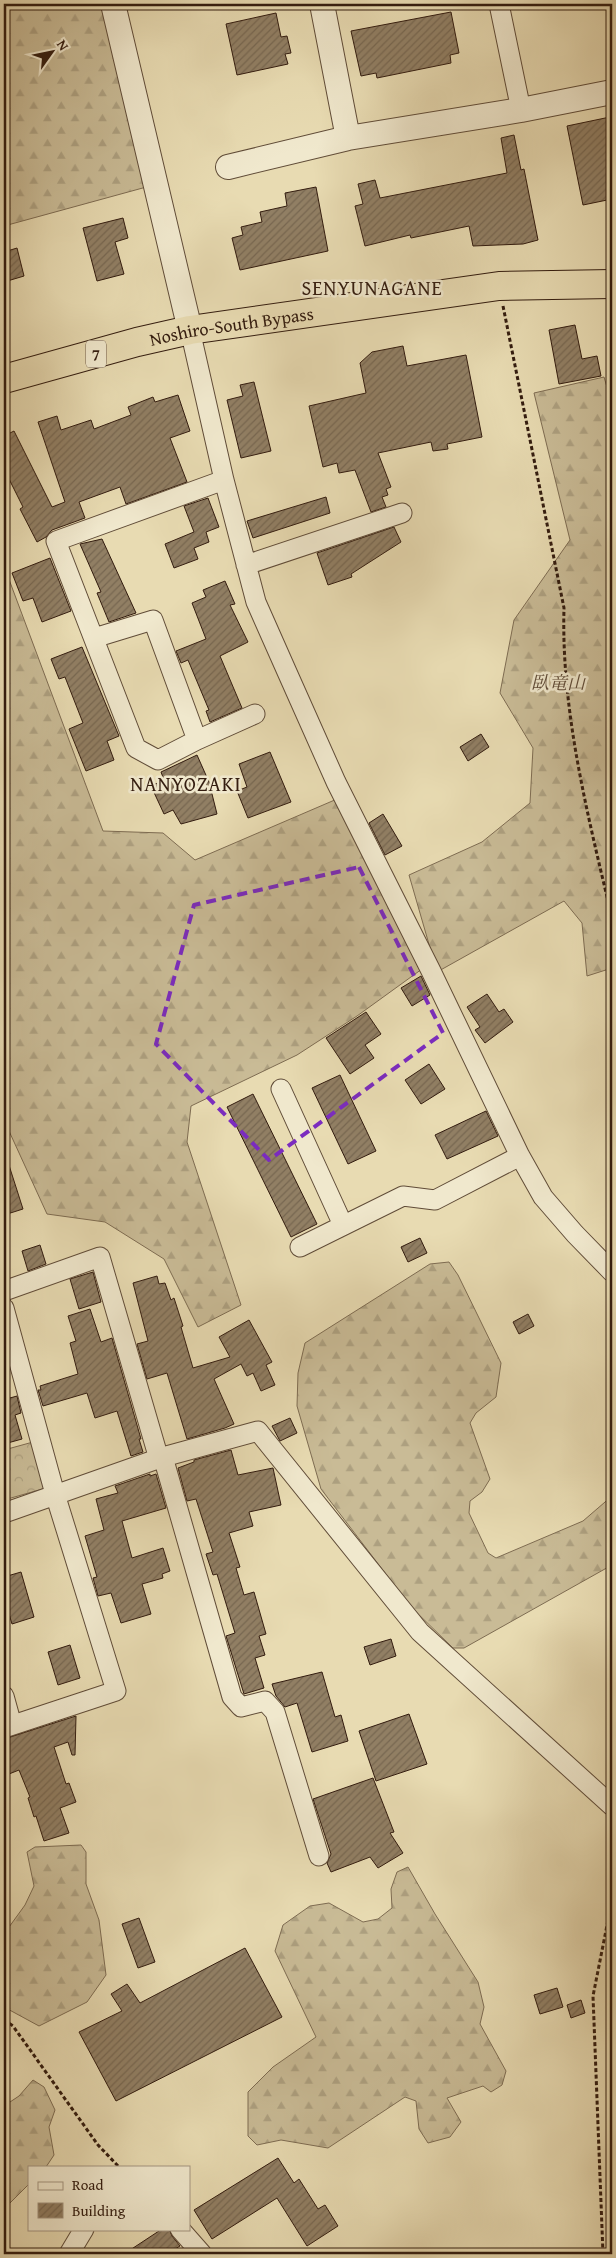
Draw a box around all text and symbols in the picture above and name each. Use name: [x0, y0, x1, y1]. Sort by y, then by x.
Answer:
north arrow: [28, 28, 78, 78]
text: N: [52, 36, 74, 55]
district label: SENYUNAGANE: [301, 273, 443, 302]
street label: Noshiro-South Bypass: [147, 299, 315, 352]
road number: 7: [86, 340, 106, 368]
park label: 臥竜山: [531, 669, 587, 696]
district label: NANYOZAKI: [130, 769, 242, 798]
legend: [28, 2166, 190, 2230]
text: Road: [72, 2174, 103, 2195]
text: Building: [72, 2200, 126, 2221]

